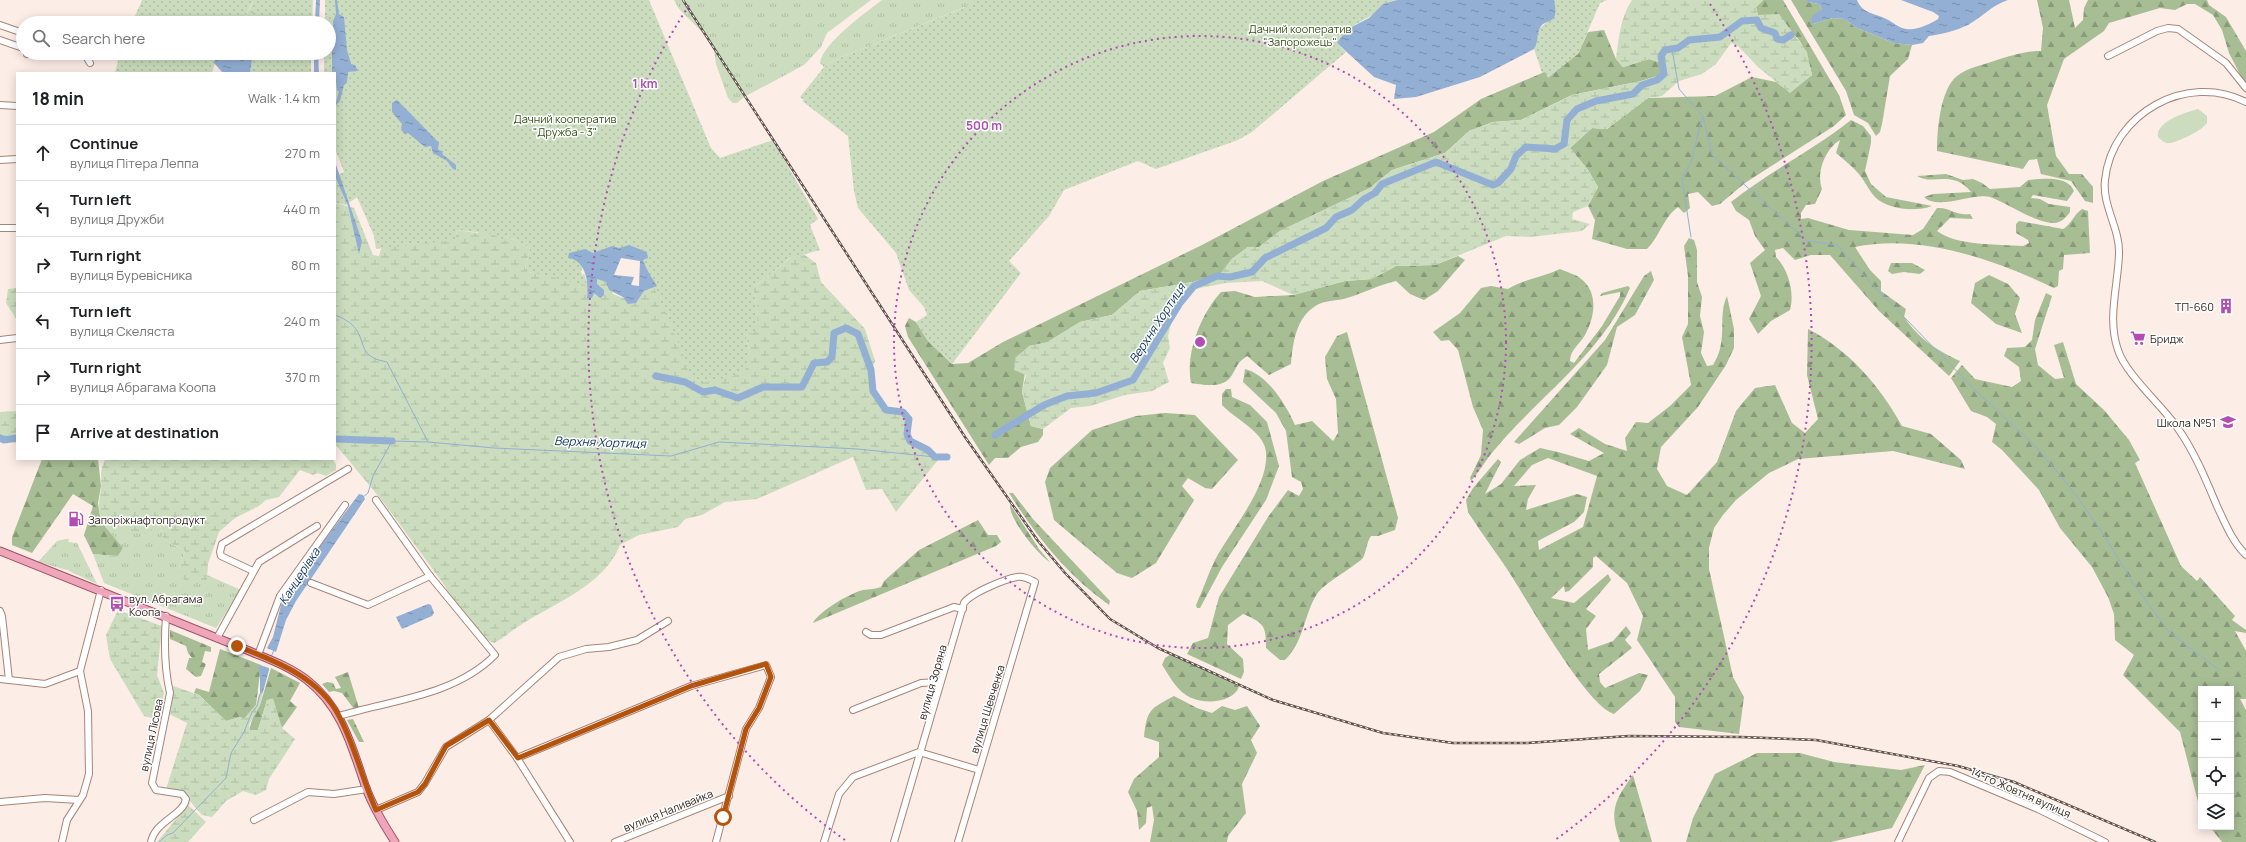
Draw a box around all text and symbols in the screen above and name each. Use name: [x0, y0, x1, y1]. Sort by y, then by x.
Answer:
search box: [16, 16, 336, 60]
park label: Дачний кооператив "Запорожець": [1249, 21, 1352, 49]
icon: search: [30, 27, 52, 49]
text: Search here: [62, 28, 145, 49]
text: 1 km: [633, 75, 658, 92]
text: 18 min: [32, 87, 84, 110]
text: Walk · 1.4 km: [248, 89, 320, 107]
park label: Дачний кооператив "Дружба - 3": [514, 111, 617, 139]
text: 500 m: [966, 117, 1002, 134]
text: Continue: [70, 133, 138, 154]
icon: ahead: [32, 142, 54, 164]
text: 270 m: [285, 144, 320, 162]
text: вулиця Пітера Леппа: [70, 154, 199, 172]
text: Turn left: [70, 189, 132, 210]
icon: left: [32, 198, 54, 220]
text: 440 m: [283, 200, 320, 218]
text: вулиця Дружби: [70, 210, 164, 228]
text: Turn right: [70, 245, 141, 266]
icon: right: [32, 254, 54, 276]
text: 80 m: [291, 256, 320, 274]
text: вулиця Буревісника: [70, 266, 192, 284]
water label: Верхня Хортиця: [1125, 279, 1190, 366]
building icon: ТП-660: [2217, 297, 2235, 315]
place label: ТП-660: [2175, 299, 2214, 314]
text: Turn left: [70, 301, 132, 322]
icon: left: [32, 310, 54, 332]
text: 240 m: [284, 312, 320, 330]
text: вулиця Скеляста: [70, 322, 175, 340]
supermarket icon: Бридж: [2129, 329, 2147, 347]
place label: Бридж: [2150, 331, 2184, 346]
centre of rings: [1193, 335, 1207, 349]
text: Turn right: [70, 357, 141, 378]
icon: right: [32, 366, 54, 388]
text: 370 m: [285, 368, 320, 386]
text: вулиця Абрагама Коопа: [70, 378, 216, 396]
school or university icon: Школа №51: [2219, 413, 2237, 431]
place label: Школа №51: [2157, 415, 2216, 430]
icon: arrive: [32, 422, 54, 444]
text: Arrive at destination: [70, 422, 219, 443]
water label: Верхня Хортиця: [554, 432, 648, 452]
fuel station icon: Запоріжнафтопродукт: [67, 510, 85, 528]
place label: Запоріжнафтопродукт: [88, 512, 206, 527]
water label: Канцерівка: [274, 543, 324, 608]
place label: вул. Абрагама Коопа: [129, 591, 203, 619]
bus stop icon: вул. Абрагама Коопа: [108, 595, 126, 613]
route end: [228, 637, 246, 655]
street label: вулиця Зоряна: [914, 643, 950, 721]
street label: вулиця Шевченка: [966, 663, 1008, 755]
map controls: [2198, 686, 2234, 830]
button: +: [2198, 686, 2234, 722]
street label: вулиця Лісова: [136, 697, 166, 773]
button: −: [2198, 722, 2234, 758]
button: locate: [2198, 758, 2234, 794]
street label: 14-го Жовтня вулиця: [1969, 763, 2073, 821]
street label: вулиця Наливайка: [621, 785, 715, 835]
button: layers: [2198, 794, 2234, 830]
route start: [714, 808, 732, 826]

